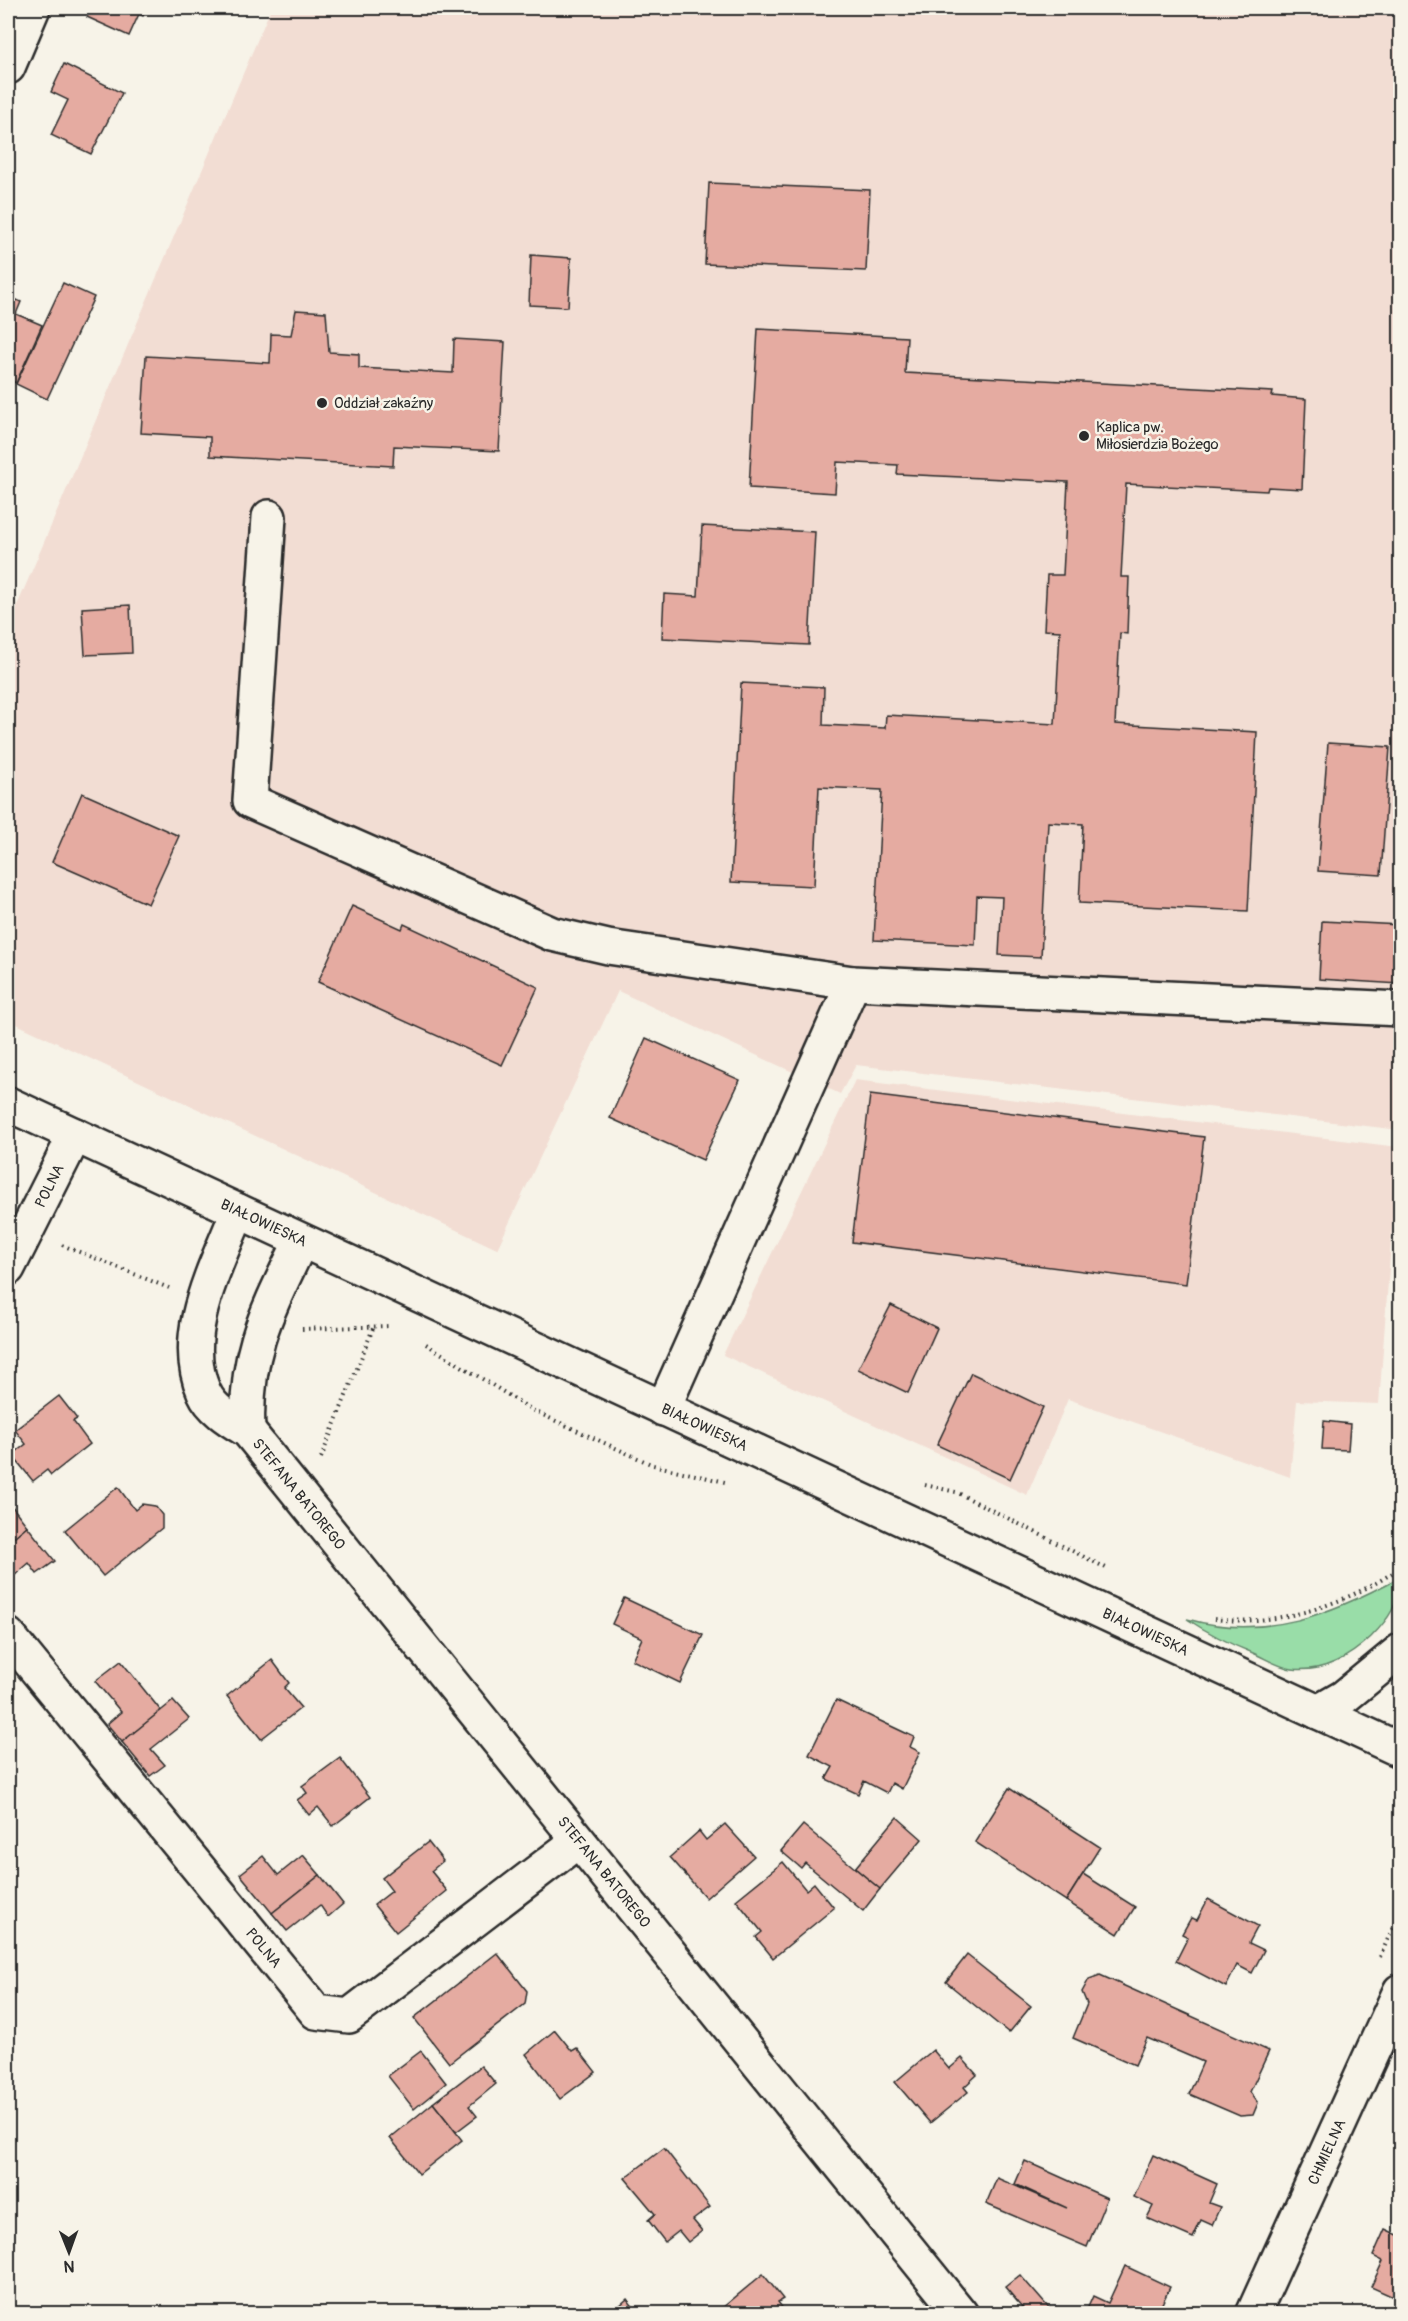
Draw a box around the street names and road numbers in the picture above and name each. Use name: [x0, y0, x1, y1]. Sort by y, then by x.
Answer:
street label: POLNA: [31, 1161, 68, 1211]
street label: BIAŁOWIESKA: [218, 1195, 310, 1251]
street label: BIAŁOWIESKA: [658, 1399, 751, 1456]
street label: STEFANA BATOREGO: [248, 1434, 349, 1553]
street label: BIAŁOWIESKA: [1099, 1604, 1192, 1660]
street label: STEFANA BATOREGO: [553, 1812, 655, 1932]
street label: POLNA: [242, 1924, 286, 1972]
street label: CHMIELNA: [1304, 2116, 1350, 2188]

